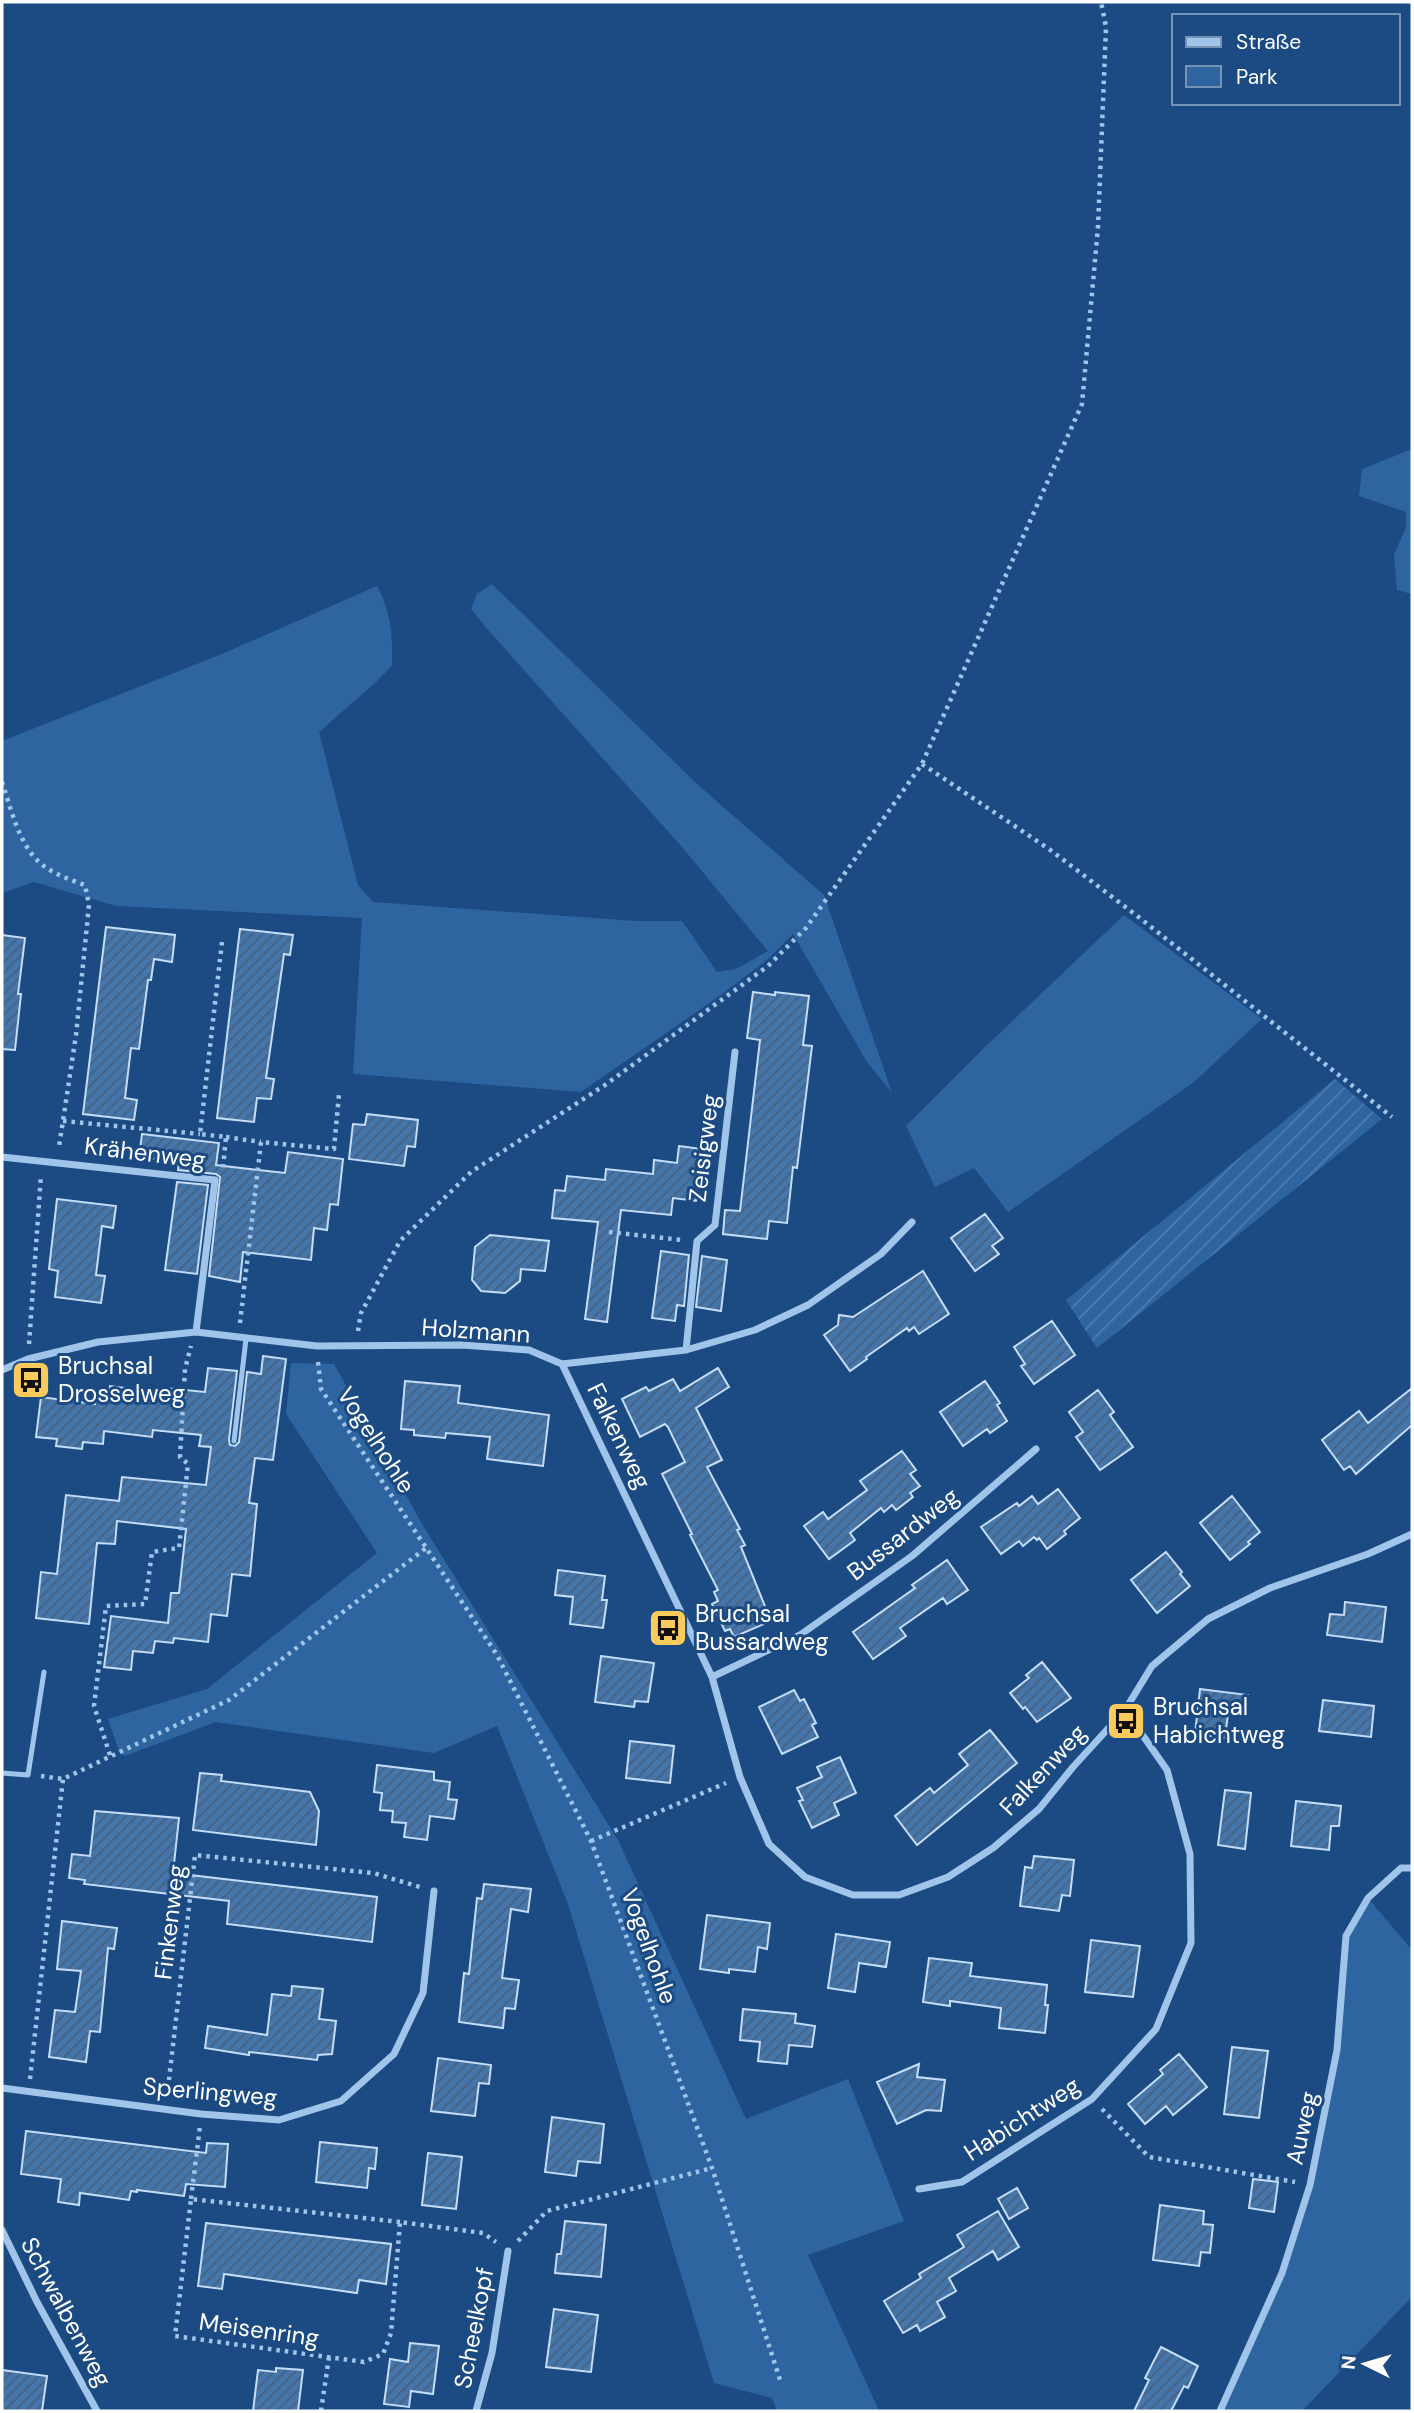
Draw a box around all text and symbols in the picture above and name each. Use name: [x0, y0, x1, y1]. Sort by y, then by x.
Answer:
legend: [1172, 14, 1400, 105]
text: Straße: [1236, 28, 1301, 56]
text: Park: [1236, 63, 1278, 91]
street label: Zeisigweg: [682, 1092, 725, 1204]
street label: Krähenweg: [83, 1130, 207, 1175]
street label: Holzmann: [421, 1311, 531, 1350]
place label: Bruchsal Drosselweg: [58, 1350, 185, 1409]
bus stop icon: Bruchsal Drosselweg: [10, 1359, 52, 1401]
street label: Falkenweg: [581, 1378, 658, 1494]
street label: Vogelhohle: [330, 1381, 422, 1499]
street label: Bussardweg: [840, 1480, 965, 1587]
place label: Bruchsal Bussardweg: [695, 1598, 829, 1657]
bus stop icon: Bruchsal Bussardweg: [647, 1607, 689, 1649]
place label: Bruchsal Habichtweg: [1153, 1691, 1285, 1750]
bus stop icon: Bruchsal Habichtweg: [1105, 1700, 1147, 1742]
street label: Falkenweg: [992, 1717, 1093, 1822]
street label: Finkenweg: [147, 1863, 192, 1981]
street label: Vogelhohle: [614, 1884, 685, 2008]
street label: Sperlingweg: [142, 2070, 278, 2113]
street label: Habichtweg: [958, 2070, 1085, 2168]
street label: Auweg: [1279, 2088, 1324, 2167]
street label: Schwalbenweg: [14, 2232, 119, 2392]
street label: Scheelkopf: [447, 2265, 500, 2391]
street label: Meisenring: [197, 2306, 321, 2353]
north arrow: [1330, 2329, 1400, 2399]
text: N: [1336, 2355, 1362, 2371]

